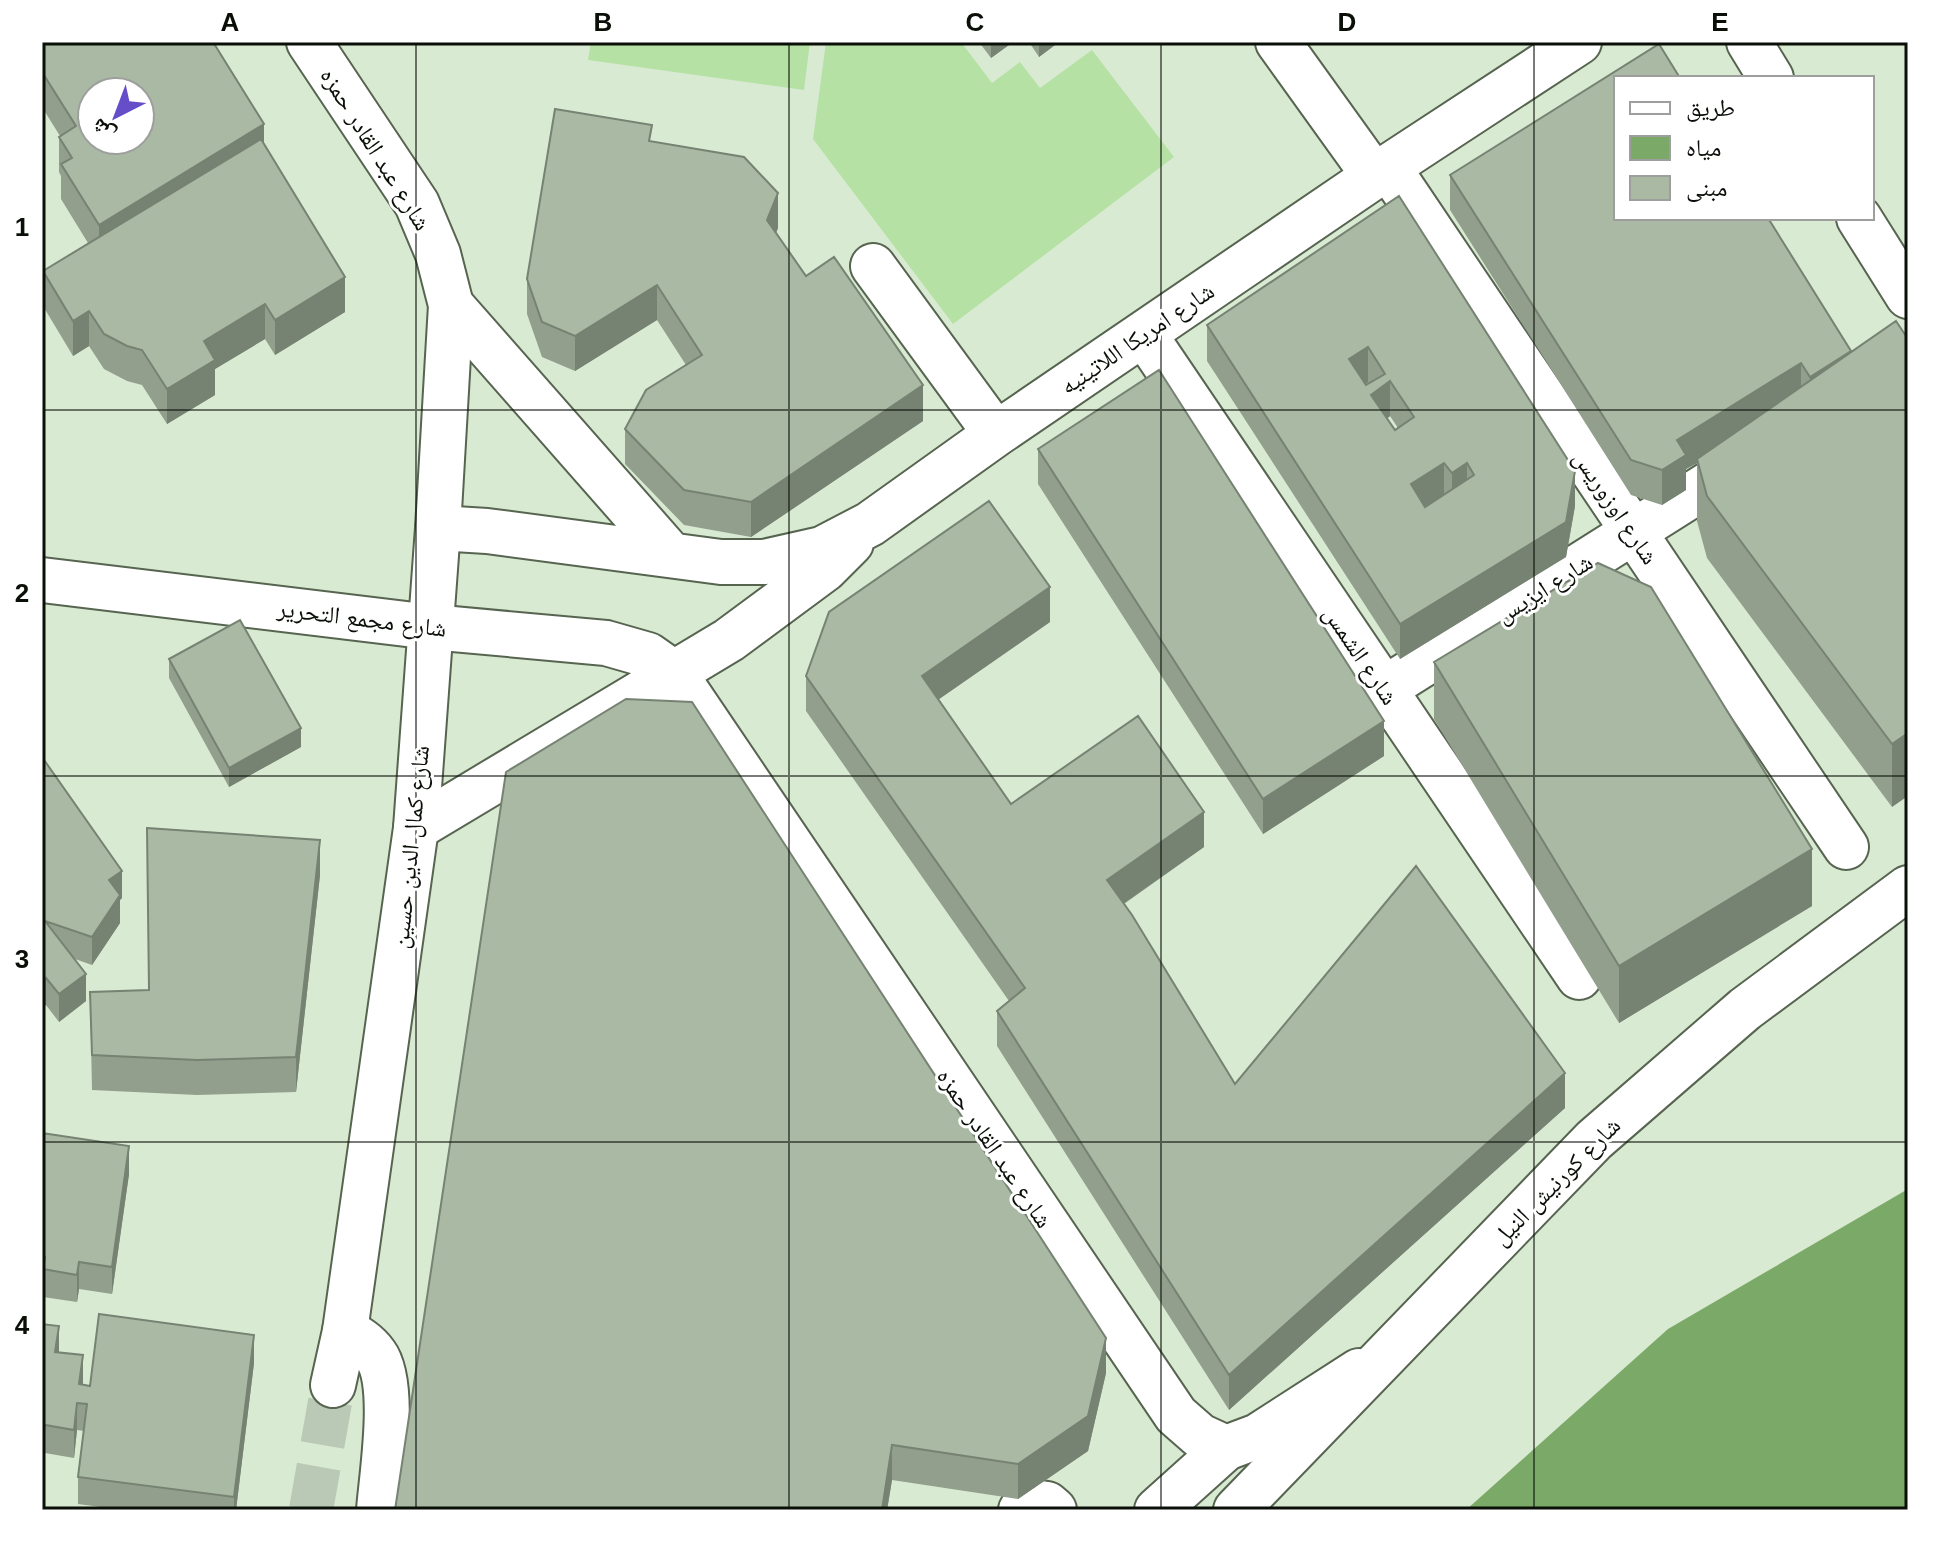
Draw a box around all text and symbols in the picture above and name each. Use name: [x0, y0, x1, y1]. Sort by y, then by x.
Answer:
text: A: [221, 7, 240, 37]
text: B: [594, 7, 612, 37]
text: C: [966, 7, 985, 37]
text: D: [1338, 7, 1356, 37]
text: E: [1711, 7, 1729, 37]
street label: شارع عبد القادر حمزه: [314, 63, 437, 236]
north arrow: [76, 76, 156, 156]
legend: [1614, 76, 1874, 220]
text: طريق: [1686, 94, 1735, 122]
text: ش: [86, 113, 121, 148]
text: مياه: [1686, 134, 1721, 161]
text: مبنى: [1686, 174, 1727, 202]
text: 1: [15, 212, 29, 242]
street label: شارع امريكا اللاتينيه: [1055, 277, 1220, 401]
street label: شارع اوزوريس: [1566, 445, 1664, 570]
street label: شارع ايزيس: [1491, 548, 1598, 630]
text: 2: [15, 578, 29, 608]
street label: شارع مجمع التحرير: [275, 594, 448, 644]
street label: شارع الشمس: [1316, 600, 1404, 711]
street label: شارع كمال الدين حسين: [386, 744, 436, 950]
text: 3: [15, 944, 29, 974]
street label: شارع عبد القادر حمزه: [930, 1063, 1058, 1234]
street label: شارع كورنيش النيل: [1486, 1111, 1627, 1252]
text: 4: [15, 1310, 30, 1340]

